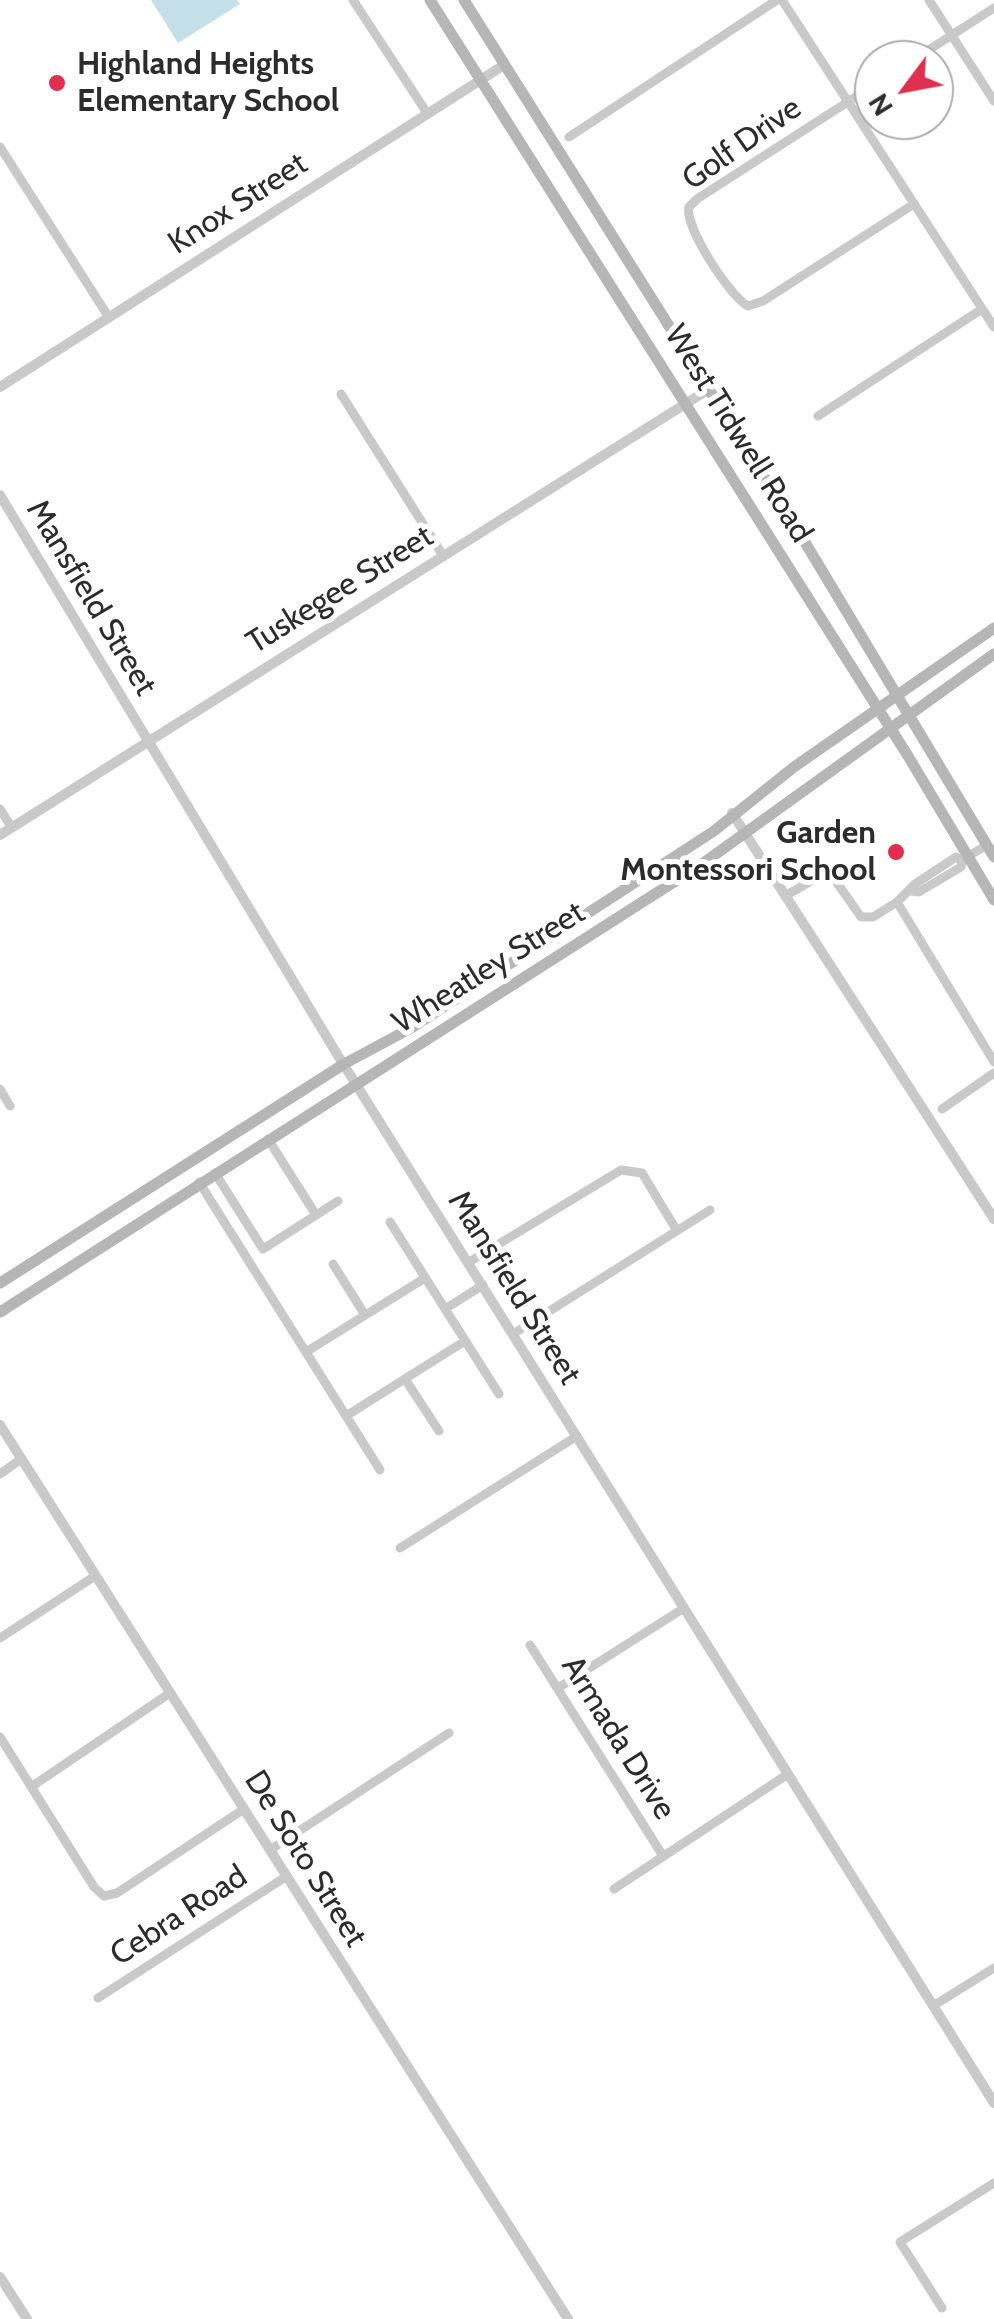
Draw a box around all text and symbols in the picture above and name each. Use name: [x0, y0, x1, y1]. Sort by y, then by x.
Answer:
north arrow: [854, 40, 954, 140]
place label: Highland Heights Elementary School: [77, 46, 339, 121]
marker: Highland Heights Elementary School: [46, 72, 68, 94]
text: N: [861, 87, 900, 122]
street label: Golf Drive: [675, 89, 809, 199]
street label: Knox Street: [161, 145, 315, 263]
street label: West Tidwell Road: [656, 318, 820, 550]
street label: Mansfield Street: [18, 494, 164, 702]
street label: Tuskegee Street: [240, 517, 440, 663]
place label: Garden Montessori School: [620, 815, 876, 890]
marker: Garden Montessori School: [885, 841, 907, 863]
street label: Wheatley Street: [386, 894, 592, 1042]
street label: Mansfield Street: [439, 1184, 589, 1392]
street label: Armada Drive: [553, 1649, 683, 1827]
street label: De Soto Street: [236, 1764, 374, 1954]
street label: Cebra Road: [103, 1858, 255, 1974]

